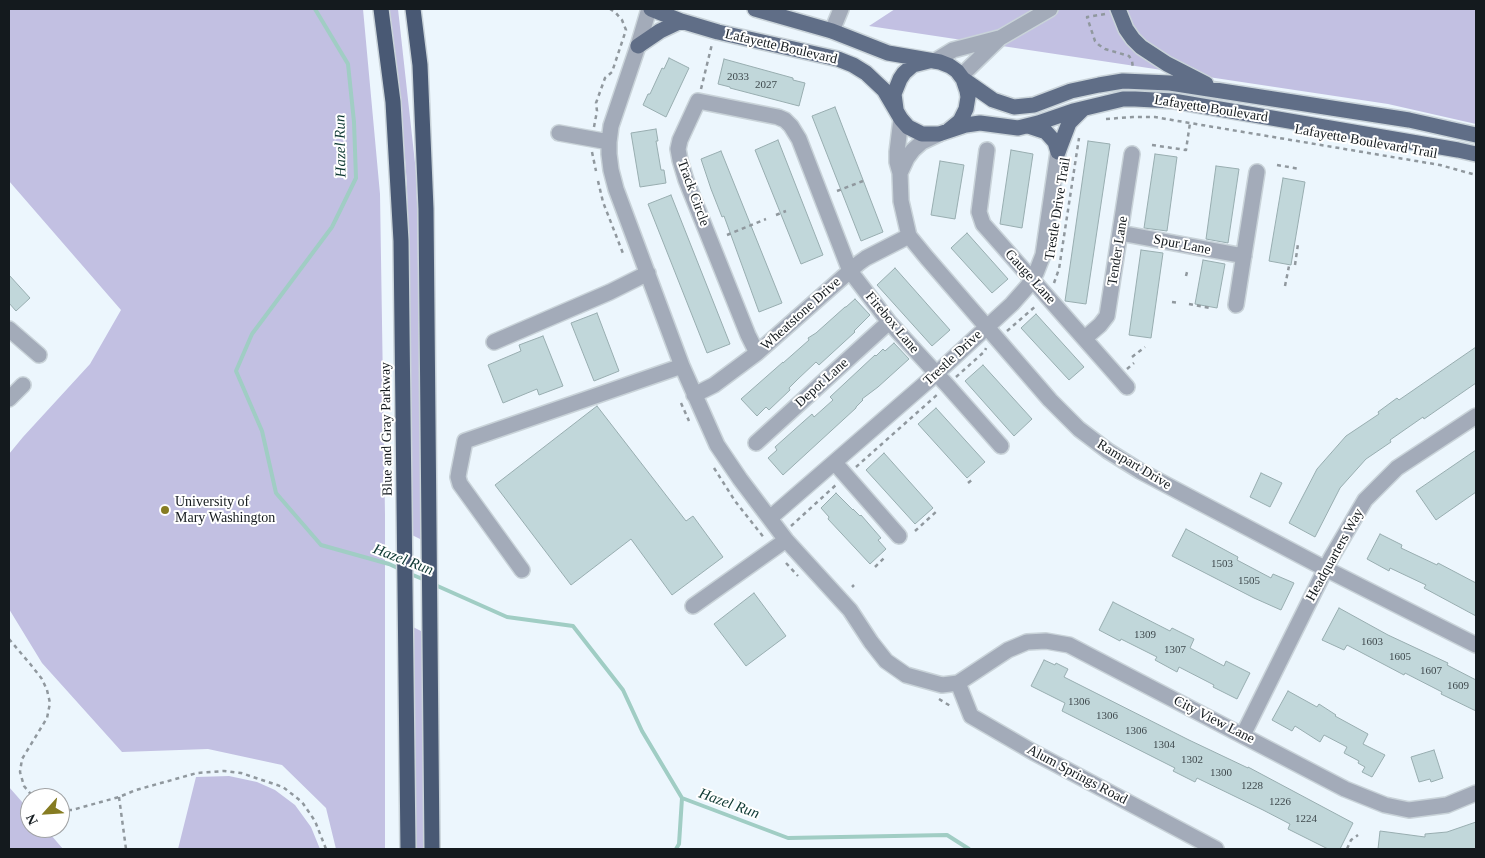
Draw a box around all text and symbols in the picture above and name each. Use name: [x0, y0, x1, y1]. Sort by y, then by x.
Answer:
street label: Lafayette Boulevard: [723, 26, 839, 68]
house number: 2033: [727, 70, 749, 84]
house number: 2027: [755, 78, 777, 92]
street label: Lafayette Boulevard: [1153, 92, 1269, 126]
water label: Hazel Run: [331, 114, 351, 178]
street label: Lafayette Boulevard Trail: [1293, 121, 1439, 163]
street label: Trestle Drive Trail: [1042, 156, 1074, 262]
street label: Track Circle: [673, 157, 713, 229]
street label: Tender Lane: [1104, 215, 1132, 287]
street label: Spur Lane: [1152, 231, 1212, 259]
street label: Gauge Lane: [1001, 246, 1059, 308]
street label: Wheatstone Drive: [758, 274, 844, 354]
street label: Firebox Lane: [861, 289, 923, 357]
street label: Trestle Drive: [920, 327, 986, 389]
street label: Depot Lane: [792, 355, 852, 411]
street label: Blue and Gray Parkway: [377, 362, 397, 496]
street label: Rampart Drive: [1094, 436, 1174, 494]
place label: University of Mary Washington: [175, 494, 275, 526]
marker: University of Mary Washington: [159, 504, 171, 516]
street label: Headquarters Way: [1303, 506, 1367, 604]
water label: Hazel Run: [370, 540, 436, 580]
house number: 1503: [1211, 557, 1233, 571]
house number: 1505: [1238, 574, 1260, 588]
house number: 1309: [1134, 628, 1156, 642]
house number: 1603: [1361, 635, 1383, 649]
house number: 1307: [1164, 643, 1186, 657]
house number: 1605: [1389, 650, 1411, 664]
house number: 1607: [1420, 664, 1442, 678]
house number: 1609: [1447, 679, 1469, 693]
street label: City View Lane: [1171, 692, 1257, 748]
house number: 1306: [1068, 695, 1090, 709]
house number: 1306: [1096, 709, 1118, 723]
house number: 1306: [1125, 724, 1147, 738]
house number: 1304: [1153, 738, 1175, 752]
street label: Alum Springs Road: [1024, 741, 1130, 809]
house number: 1302: [1181, 753, 1203, 767]
house number: 1300: [1210, 766, 1232, 780]
house number: 1228: [1241, 779, 1263, 793]
water label: Hazel Run: [696, 785, 762, 823]
north arrow: [20, 788, 70, 838]
house number: 1226: [1269, 795, 1291, 809]
text: N: [23, 812, 41, 827]
house number: 1224: [1295, 812, 1317, 826]

